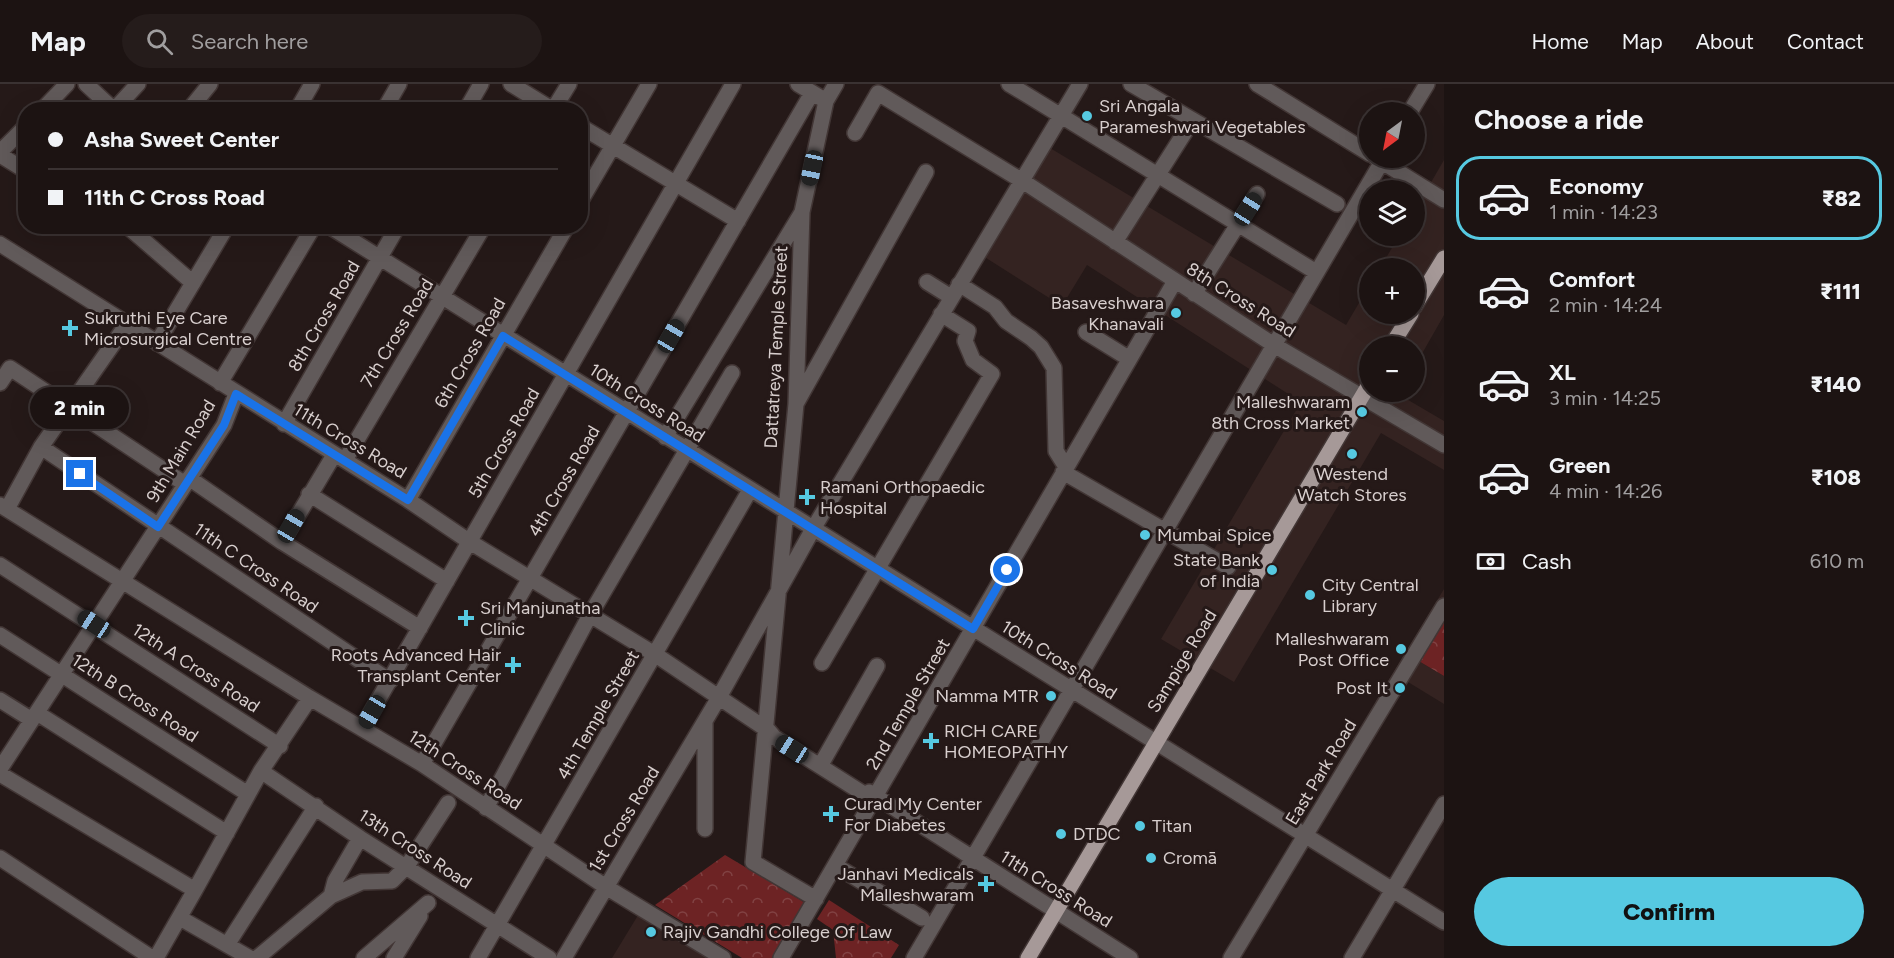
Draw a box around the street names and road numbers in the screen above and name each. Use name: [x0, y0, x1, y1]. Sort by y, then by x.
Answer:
street label: Dattatreya Temple Street: [760, 245, 792, 449]
street label: 8th Cross Road: [283, 257, 365, 375]
street label: 8th Cross Road: [1182, 258, 1300, 342]
street label: 7th Cross Road: [356, 275, 438, 391]
street label: 6th Cross Road: [430, 294, 510, 412]
street label: 10th Cross Road: [585, 359, 709, 447]
street label: 5th Cross Road: [464, 384, 544, 502]
street label: 9th Main Road: [142, 396, 220, 506]
street label: 11th Cross Road: [289, 399, 411, 483]
street label: 4th Cross Road: [523, 422, 605, 540]
street label: 11th C Cross Road: [189, 518, 323, 618]
street label: Sampige Road: [1143, 605, 1221, 717]
street label: 10th Cross Road: [997, 616, 1121, 704]
street label: 12th A Cross Road: [128, 619, 264, 717]
street label: 2nd Temple Street: [861, 634, 955, 774]
street label: 4th Temple Street: [552, 646, 644, 784]
street label: 12th B Cross Road: [68, 649, 202, 747]
street label: East Park Road: [1281, 715, 1361, 829]
street label: 12th Cross Road: [404, 725, 526, 815]
street label: 1st Cross Road: [584, 762, 664, 876]
street label: 13th Cross Road: [354, 804, 476, 894]
street label: 11th Cross Road: [996, 846, 1116, 932]

